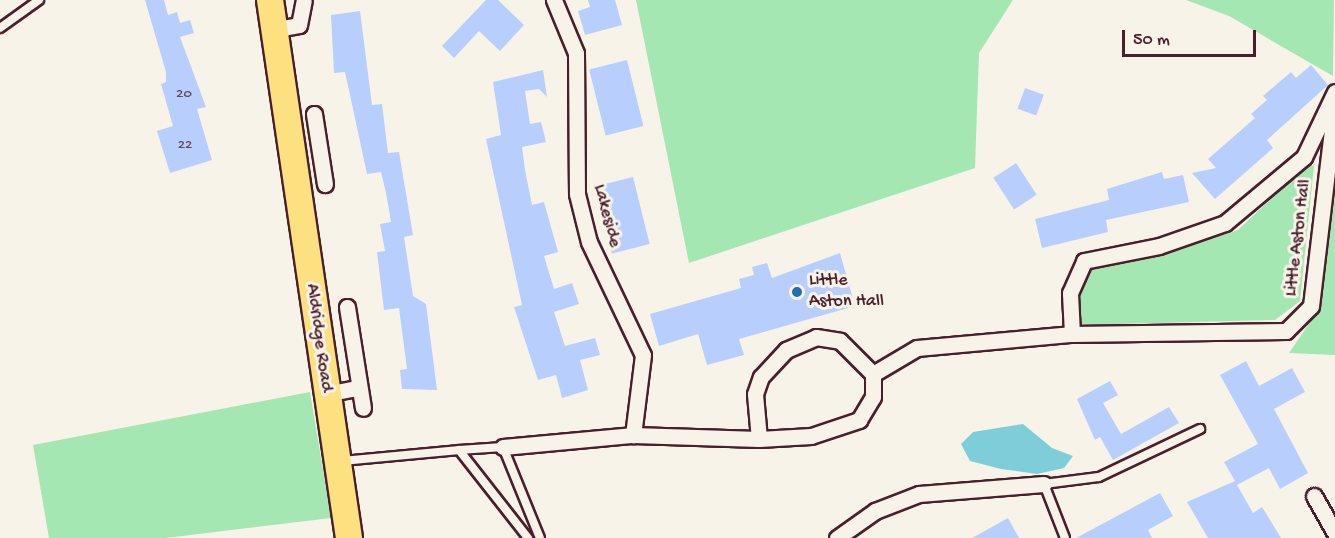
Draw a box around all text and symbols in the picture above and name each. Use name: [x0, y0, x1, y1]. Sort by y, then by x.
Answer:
scale bar: [1125, 18, 1258, 56]
text: 50 m: [1133, 30, 1170, 51]
house number: 20: [176, 86, 192, 104]
house number: 22: [178, 137, 192, 155]
street label: Little Aston Hall: [1281, 178, 1317, 298]
street label: Lakeside: [587, 182, 625, 250]
place label: Little Aston Hall: [809, 271, 884, 314]
street label: Aldridge Road: [300, 283, 336, 393]
marker: Little Aston Hall: [790, 285, 804, 299]

